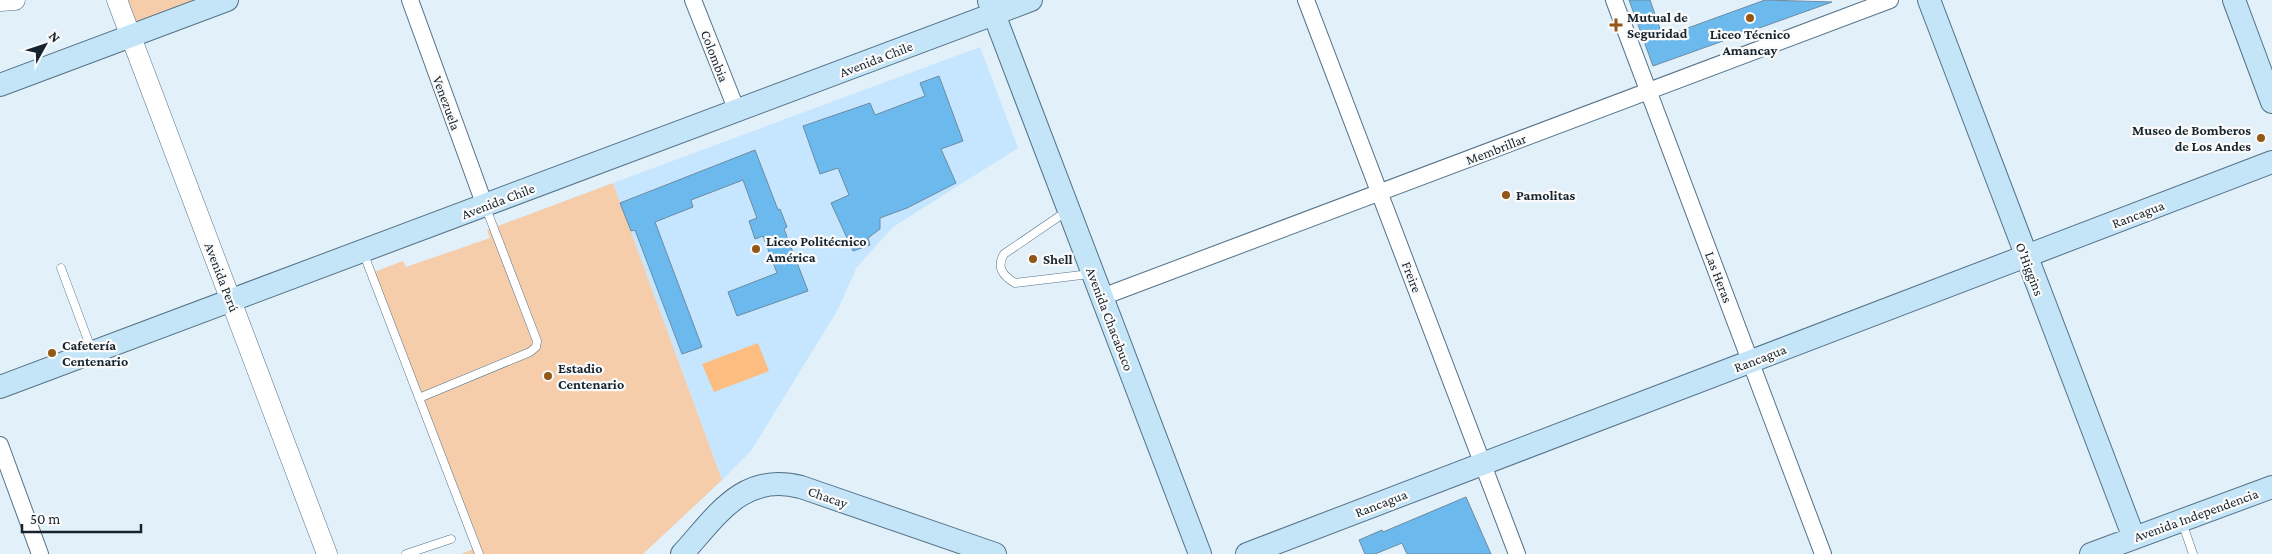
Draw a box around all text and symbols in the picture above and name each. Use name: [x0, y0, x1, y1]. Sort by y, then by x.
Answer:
place label: Mutual de Seguridad: [1627, 9, 1688, 41]
marker: Liceo Técnico Amancay: [1744, 12, 1756, 24]
marker: Mutual de Seguridad: [1609, 18, 1623, 32]
north arrow: [20, 20, 70, 70]
place label: Liceo Técnico Amancay: [1710, 26, 1790, 58]
text: N: [46, 28, 64, 46]
street label: Colombia: [698, 28, 732, 85]
street label: Avenida Chile: [837, 38, 915, 80]
street label: Venezuela: [430, 74, 464, 133]
place label: Museo de Bomberos de Los Andes: [2132, 122, 2251, 154]
street label: Membrillar: [1463, 130, 1529, 168]
marker: Museo de Bomberos de Los Andes: [2255, 132, 2267, 144]
street label: Avenida Chile: [459, 180, 537, 222]
place label: Pamolitas: [1516, 187, 1575, 203]
marker: Pamolitas: [1500, 189, 1512, 201]
street label: Rancagua: [2110, 197, 2167, 231]
place label: Liceo Politécnico América: [765, 233, 866, 265]
street label: Avenida Perú: [201, 240, 243, 315]
street label: O'Higgins: [2013, 240, 2047, 298]
marker: Liceo Politécnico América: [750, 243, 762, 255]
street label: Las Heras: [1702, 249, 1736, 305]
place label: Shell: [1043, 251, 1073, 267]
marker: Shell: [1027, 253, 1039, 265]
street label: Freire: [1399, 259, 1425, 295]
street label: Avenida Chacabuco: [1083, 265, 1137, 373]
place label: Cafetería Centenario: [62, 337, 128, 369]
street label: Rancagua: [1732, 341, 1789, 375]
marker: Cafetería Centenario: [46, 347, 58, 359]
place label: Estadio Centenario: [558, 360, 624, 392]
marker: Estadio Centenario: [542, 370, 554, 382]
street label: Chacay: [806, 483, 850, 511]
street label: Avenida Independencia: [2132, 485, 2261, 545]
street label: Rancagua: [1353, 486, 1410, 520]
scale bar: [22, 502, 141, 534]
text: 50 m: [30, 511, 60, 527]

